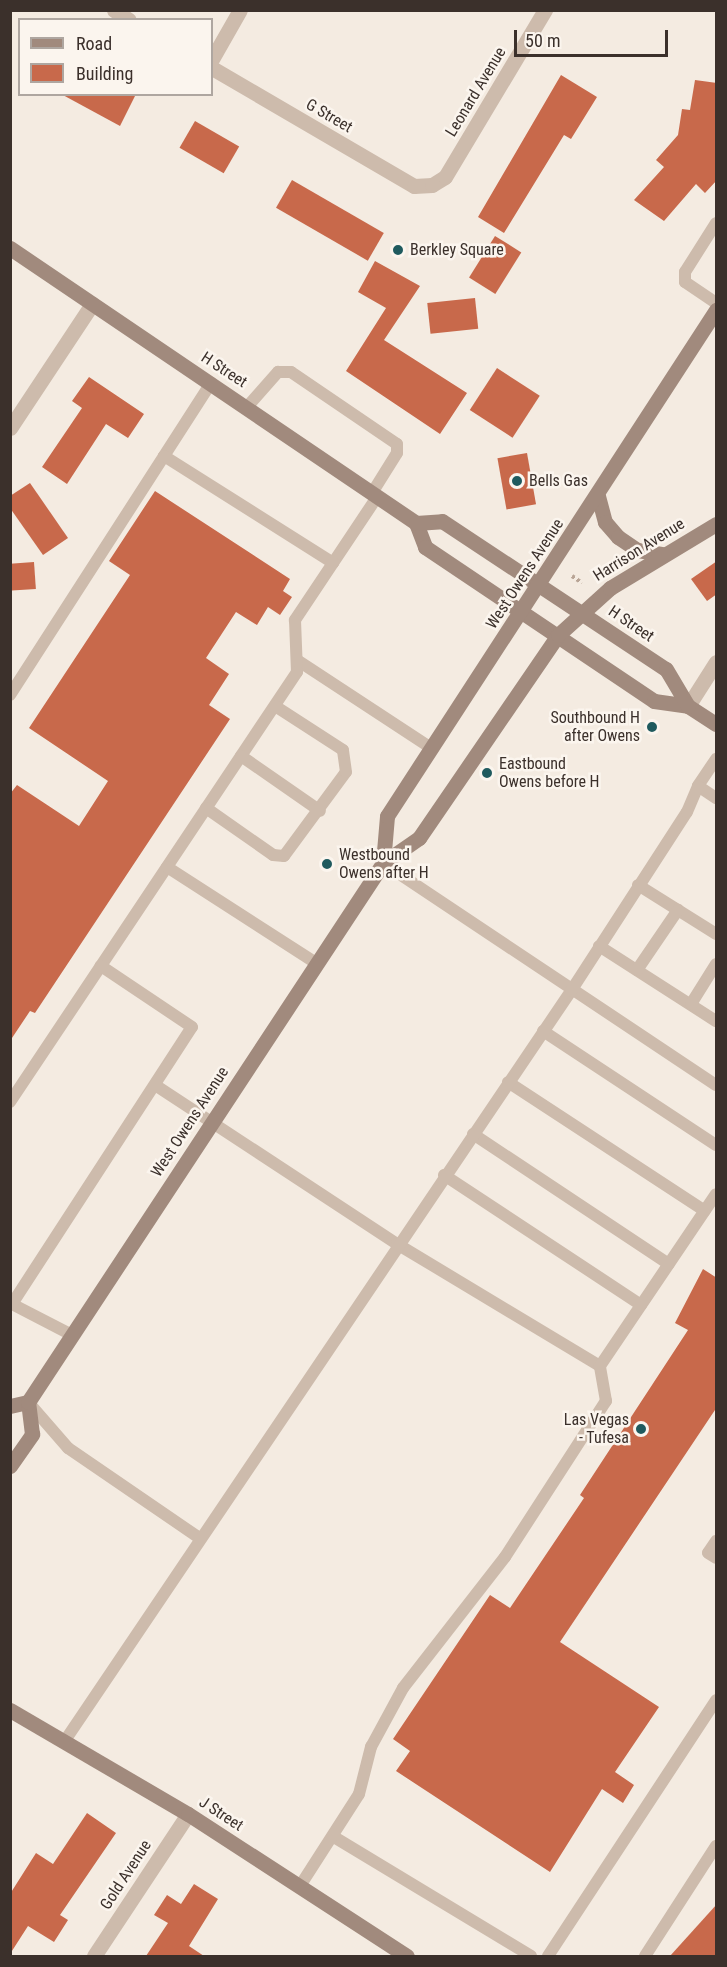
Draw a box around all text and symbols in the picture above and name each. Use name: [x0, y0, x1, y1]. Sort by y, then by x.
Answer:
legend: [18, 18, 213, 96]
scale bar: [517, 18, 672, 56]
text: 50 m: [525, 30, 560, 51]
text: Road: [76, 33, 112, 54]
street label: Leonard Avenue: [442, 44, 510, 140]
text: Building: [76, 63, 133, 84]
street label: G Street: [302, 95, 356, 137]
place label: Berkley Square: [410, 240, 504, 260]
marker: Berkley Square: [391, 243, 405, 257]
street label: H Street: [197, 348, 251, 392]
place label: Bells Gas: [529, 471, 588, 491]
marker: Bells Gas: [510, 474, 524, 488]
street label: Harrison Avenue: [590, 514, 688, 586]
street label: West Owens Avenue: [482, 515, 568, 633]
street label: H Street: [604, 602, 658, 646]
place label: Southbound H after Owens: [551, 708, 640, 746]
marker: Southbound H after Owens: [645, 720, 659, 734]
place label: Eastbound Owens before H: [499, 754, 600, 792]
marker: Eastbound Owens before H: [480, 766, 494, 780]
place label: Westbound Owens after H: [339, 845, 429, 883]
marker: Westbound Owens after H: [320, 857, 334, 871]
street label: West Owens Avenue: [147, 1063, 233, 1181]
place label: Las Vegas - Tufesa: [564, 1410, 629, 1448]
marker: Las Vegas - Tufesa: [634, 1422, 648, 1436]
street label: J Street: [195, 1793, 247, 1835]
street label: Gold Avenue: [96, 1837, 156, 1913]

